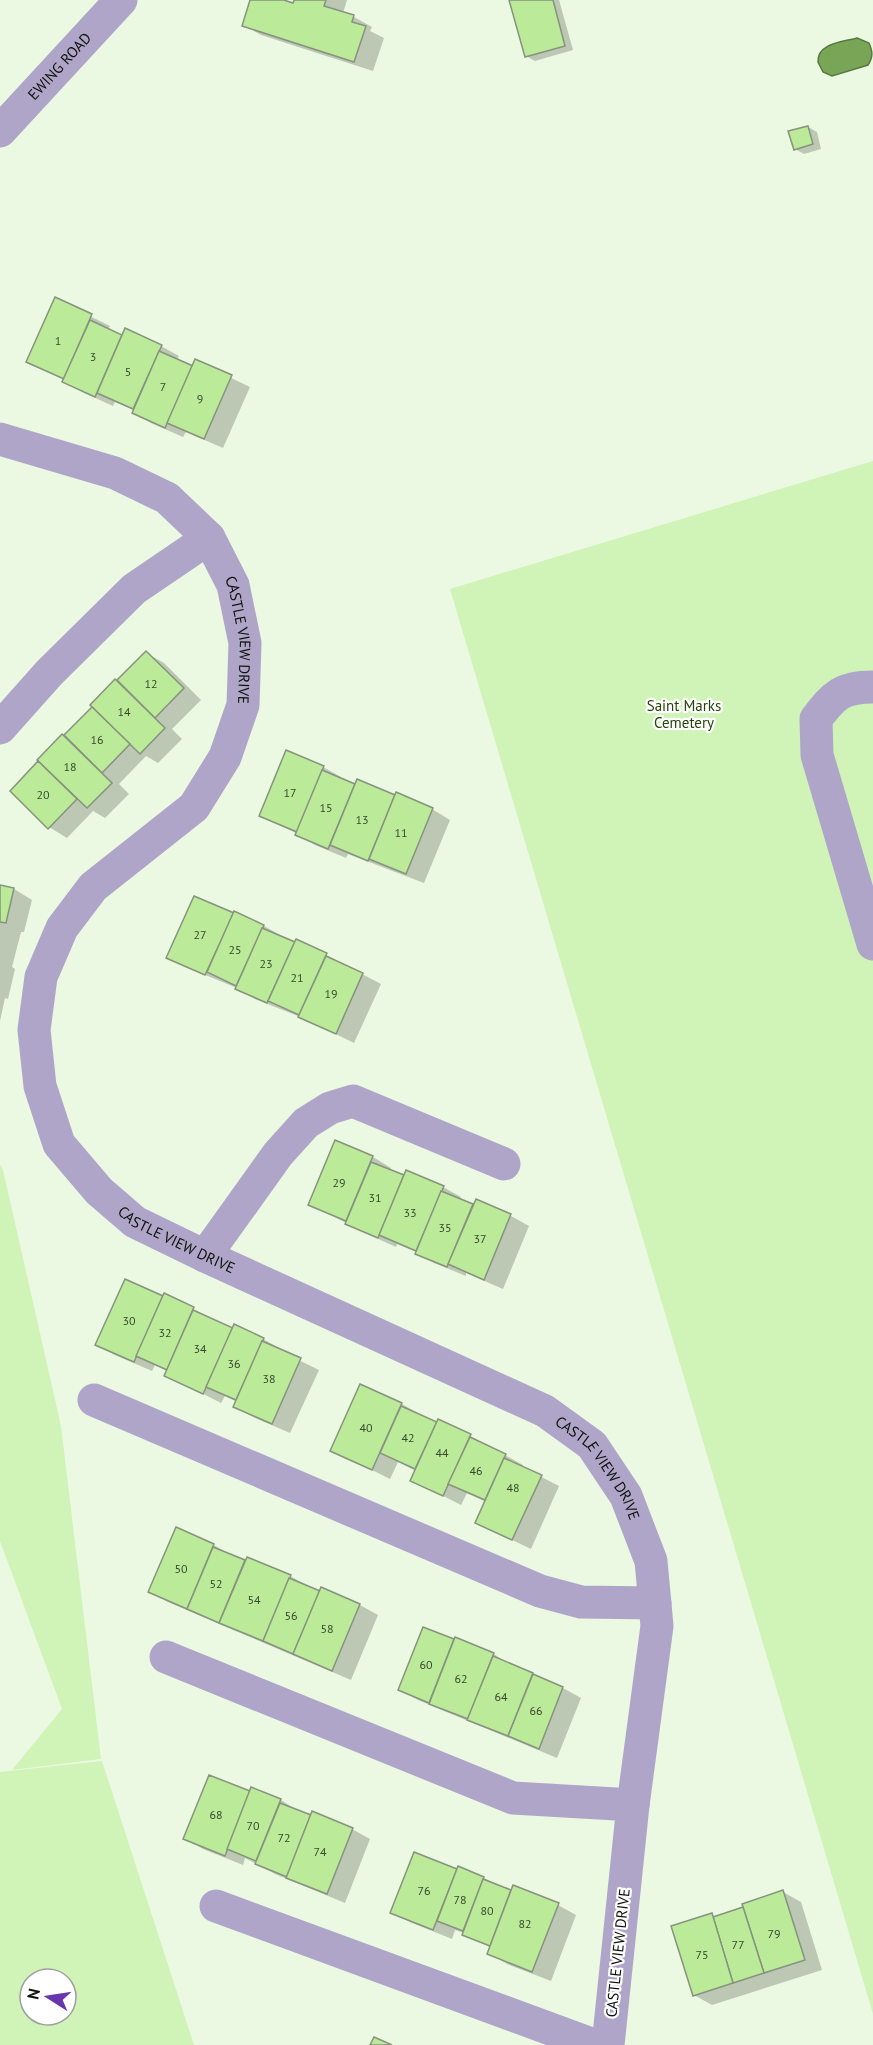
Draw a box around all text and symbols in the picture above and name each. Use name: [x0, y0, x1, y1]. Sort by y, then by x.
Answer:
street label: EWING ROAD: [24, 28, 95, 104]
house number: 1: [55, 333, 61, 348]
house number: 3: [90, 349, 96, 364]
house number: 5: [125, 364, 131, 379]
house number: 7: [160, 379, 166, 394]
house number: 9: [197, 391, 203, 406]
street label: CASTLE VIEW DRIVE: [221, 572, 255, 704]
house number: 12: [144, 676, 158, 691]
park label: Saint Marks Cemetery: [647, 696, 721, 732]
house number: 14: [117, 704, 131, 719]
house number: 16: [90, 732, 104, 747]
house number: 18: [63, 759, 77, 774]
house number: 17: [283, 785, 297, 800]
house number: 20: [36, 787, 50, 802]
house number: 15: [319, 800, 333, 815]
house number: 13: [355, 812, 369, 827]
house number: 11: [394, 825, 408, 840]
house number: 27: [193, 927, 207, 942]
house number: 25: [228, 942, 242, 957]
house number: 23: [259, 956, 273, 971]
house number: 21: [290, 970, 304, 985]
house number: 19: [324, 986, 338, 1001]
house number: 29: [332, 1175, 346, 1190]
house number: 31: [368, 1190, 382, 1205]
street label: CASTLE VIEW DRIVE: [114, 1202, 238, 1277]
house number: 33: [403, 1205, 417, 1220]
house number: 35: [438, 1220, 452, 1235]
house number: 37: [473, 1231, 487, 1246]
house number: 30: [122, 1313, 136, 1328]
house number: 32: [158, 1325, 172, 1340]
house number: 34: [193, 1341, 207, 1356]
house number: 36: [227, 1356, 241, 1371]
house number: 38: [262, 1371, 276, 1386]
street label: CASTLE VIEW DRIVE: [552, 1412, 644, 1522]
house number: 40: [359, 1420, 373, 1435]
house number: 42: [401, 1430, 415, 1445]
house number: 44: [435, 1445, 449, 1460]
house number: 46: [469, 1463, 483, 1478]
house number: 48: [506, 1480, 520, 1495]
house number: 50: [174, 1561, 188, 1576]
house number: 52: [209, 1576, 223, 1591]
house number: 54: [247, 1592, 261, 1607]
house number: 56: [284, 1608, 298, 1623]
house number: 58: [320, 1621, 334, 1636]
house number: 60: [419, 1657, 433, 1672]
house number: 62: [454, 1671, 468, 1686]
house number: 64: [494, 1689, 508, 1704]
house number: 66: [529, 1703, 543, 1718]
house number: 68: [209, 1807, 223, 1822]
house number: 70: [246, 1818, 260, 1833]
house number: 72: [277, 1830, 291, 1845]
house number: 74: [313, 1844, 327, 1859]
house number: 76: [417, 1883, 431, 1898]
street label: CASTLE VIEW DRIVE: [601, 1888, 634, 2018]
house number: 78: [453, 1892, 467, 1907]
house number: 80: [480, 1903, 494, 1918]
house number: 82: [518, 1916, 532, 1931]
house number: 79: [767, 1926, 781, 1941]
house number: 77: [731, 1937, 745, 1952]
house number: 75: [695, 1947, 709, 1962]
north arrow: [18, 1967, 78, 2027]
text: N: [22, 1987, 44, 2001]

